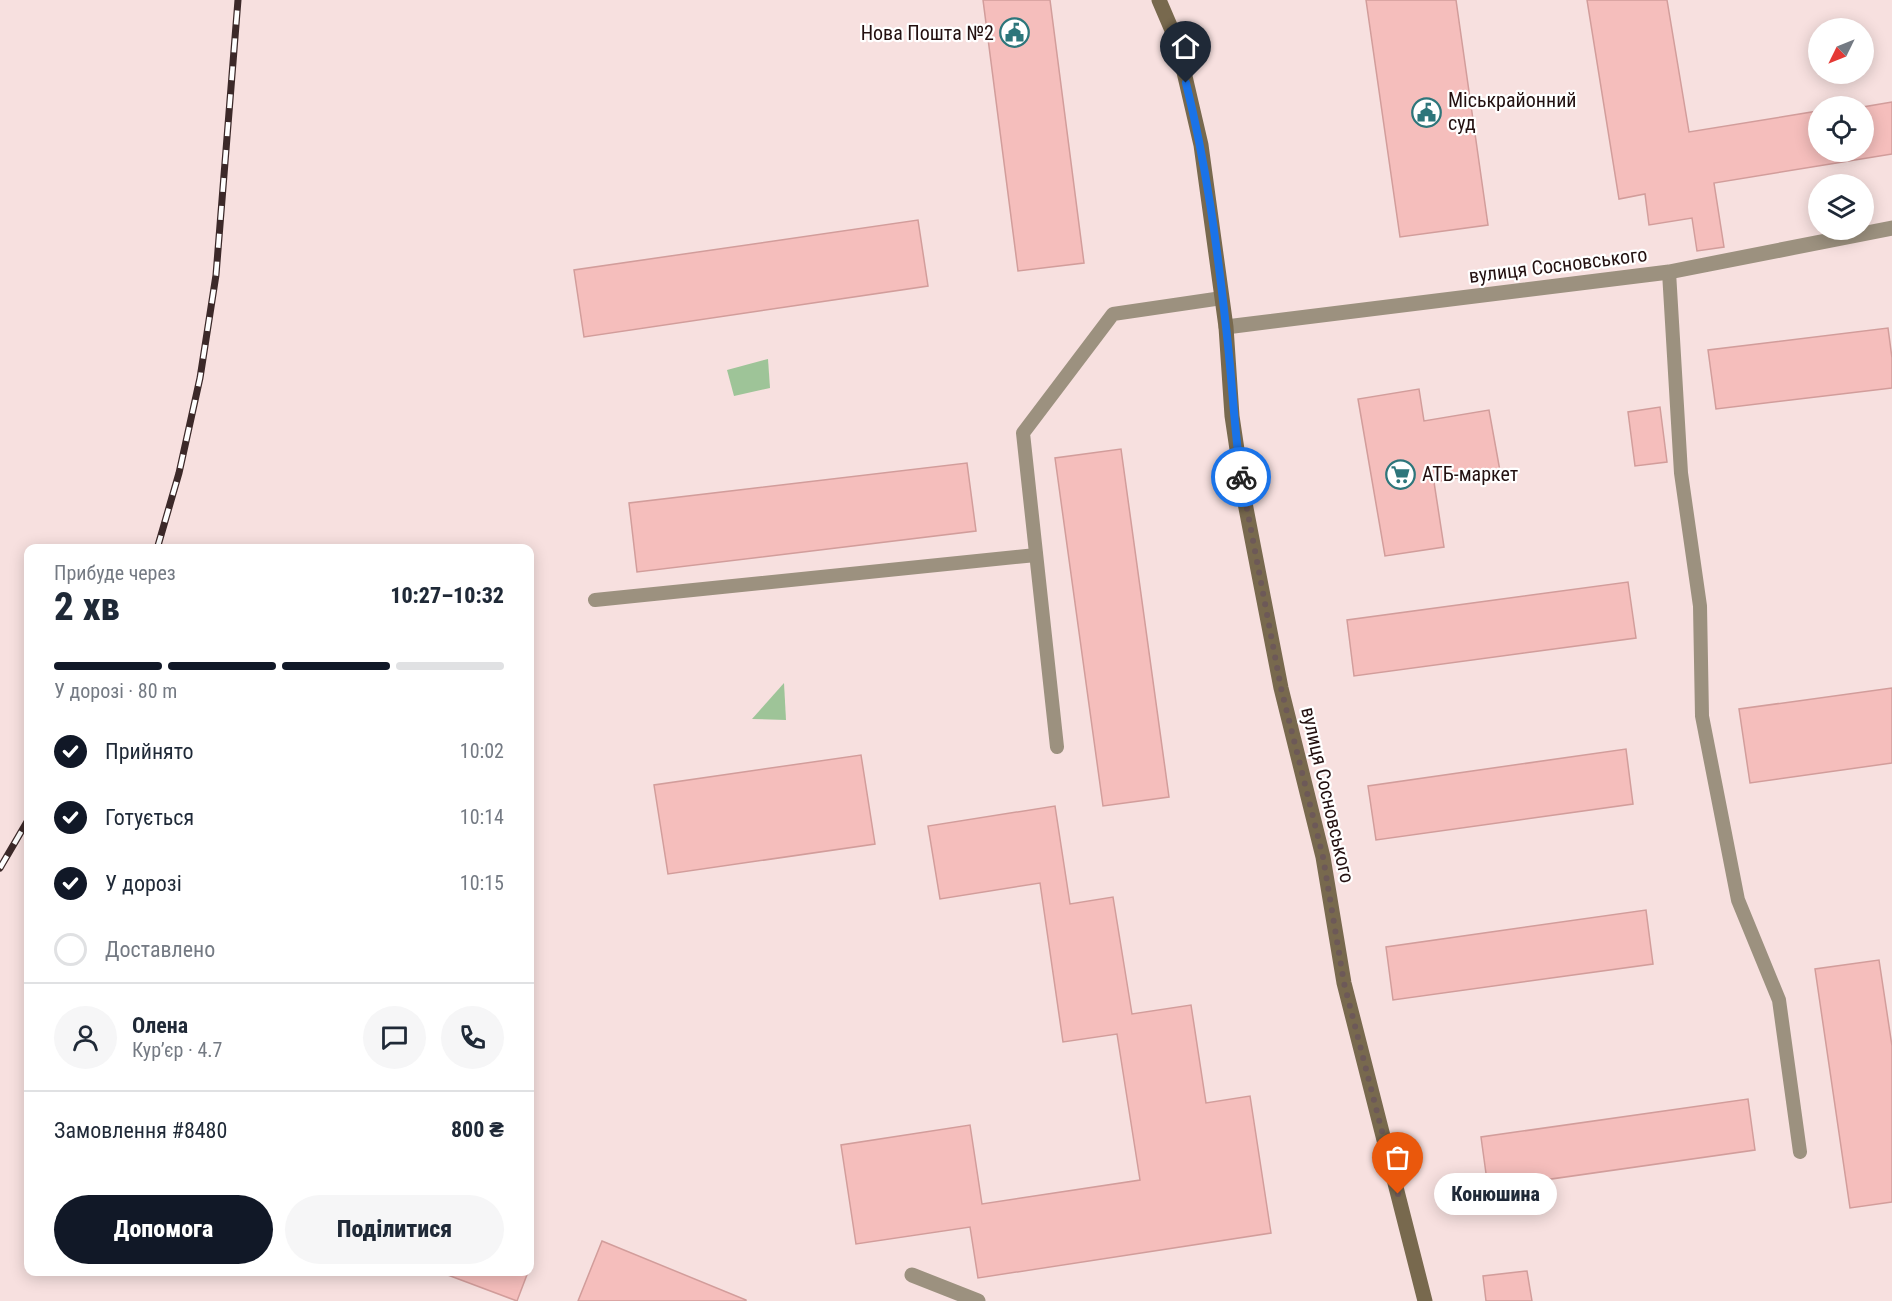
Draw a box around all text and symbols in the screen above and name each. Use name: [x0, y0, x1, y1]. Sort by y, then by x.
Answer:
public building icon: Нова Пошта №2: [999, 17, 1031, 49]
north arrow: [1808, 18, 1874, 84]
map controls: [1808, 18, 1874, 240]
place label: Нова Пошта №2: [861, 21, 994, 45]
pin: [1160, 21, 1211, 83]
icon: home: [1169, 30, 1202, 63]
place label: Міськрайонний суд: [1448, 88, 1577, 135]
public building icon: Міськрайонний суд: [1411, 96, 1443, 128]
button: locate: [1808, 96, 1874, 162]
button: layers: [1808, 174, 1874, 240]
street label: вулиця Сосновського: [1467, 242, 1649, 288]
courier: [1211, 447, 1271, 507]
supermarket icon: АТБ-маркет: [1385, 458, 1417, 490]
icon: bike: [1225, 461, 1258, 494]
place label: АТБ-маркет: [1422, 462, 1518, 486]
text: Прибуде через: [54, 561, 176, 585]
text: 10:27–10:32: [390, 583, 504, 608]
text: 2 хв: [54, 584, 120, 630]
text: У дорозі · 80 m: [54, 679, 177, 703]
street label: вулиця Сосновського: [1296, 705, 1360, 885]
icon: check: [54, 735, 87, 768]
text: Прийнято: [105, 739, 194, 764]
text: 10:02: [460, 739, 504, 763]
icon: check: [54, 801, 87, 834]
text: Готується: [105, 805, 194, 830]
text: 10:14: [460, 805, 504, 829]
icon: check: [54, 867, 87, 900]
text: У дорозі: [105, 871, 182, 896]
text: 10:15: [460, 871, 504, 895]
text: Доставлено: [105, 937, 215, 962]
button: person: [54, 1006, 117, 1069]
button: chat: [363, 1006, 426, 1069]
button: phone: [441, 1006, 504, 1069]
text: Олена: [132, 1013, 188, 1038]
text: Кур’єр · 4.7: [132, 1038, 222, 1062]
text: 800 ₴: [451, 1117, 504, 1142]
text: Замовлення #8480: [54, 1118, 227, 1143]
pin: [1372, 1132, 1423, 1194]
icon: bag: [1381, 1141, 1414, 1174]
callout: Конюшина: [1434, 1173, 1557, 1215]
text: Конюшина: [1451, 1182, 1540, 1206]
button: Допомога: [54, 1195, 273, 1264]
button: Поділитися: [285, 1195, 504, 1264]

